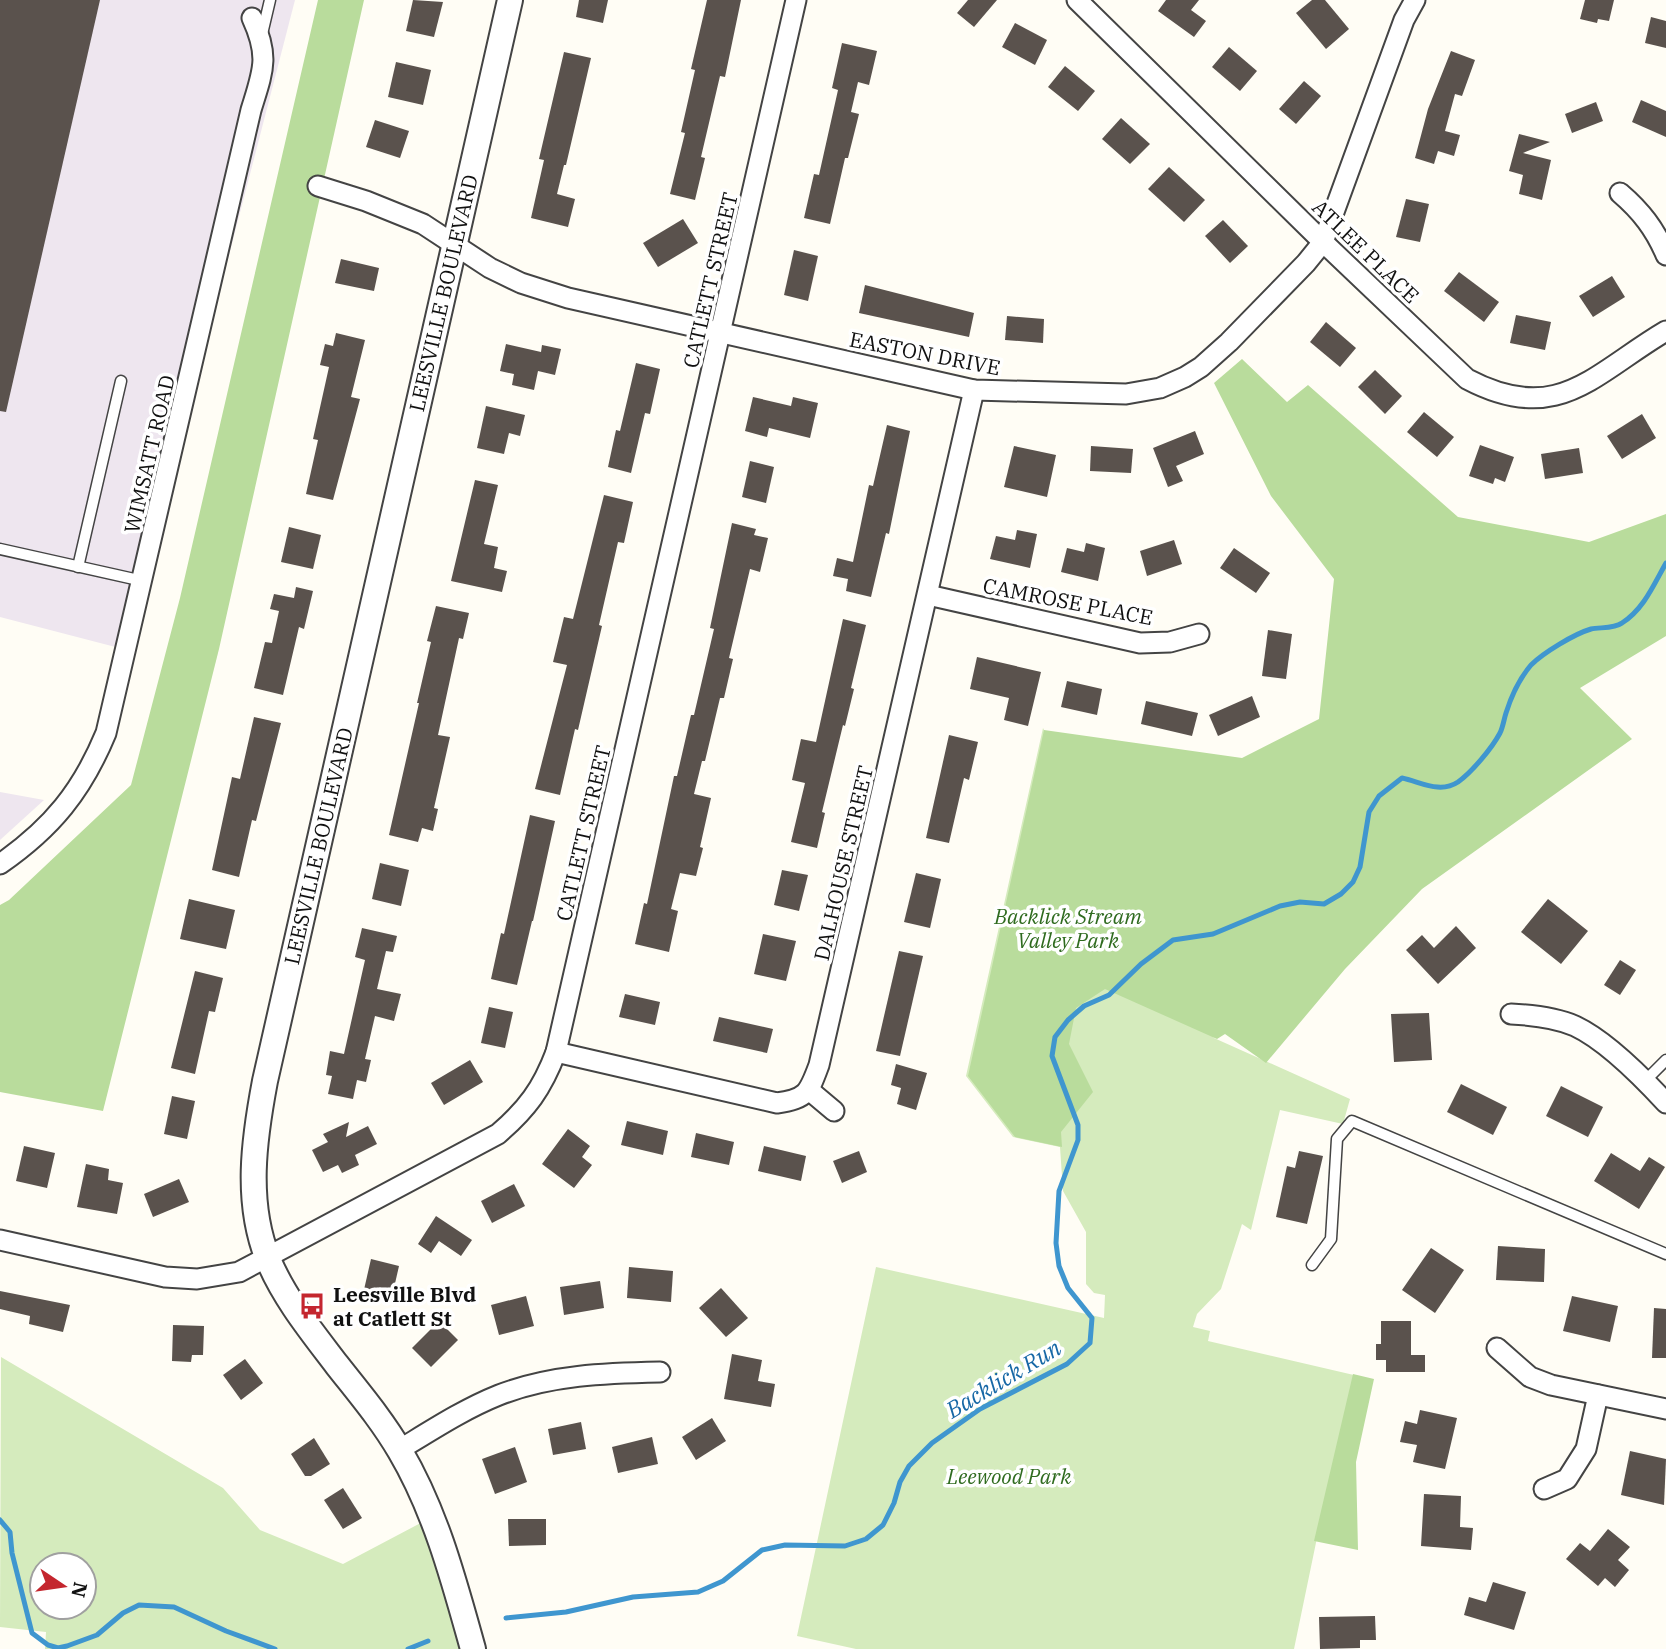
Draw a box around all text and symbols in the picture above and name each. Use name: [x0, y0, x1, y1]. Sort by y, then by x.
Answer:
street label: LEESVILLE BOULEVARD: [402, 172, 484, 414]
street label: CATLETT STREET: [676, 189, 744, 371]
street label: ATLEE PLACE: [1307, 193, 1425, 309]
street label: EASTON DRIVE: [847, 325, 1003, 381]
street label: WIMSATT ROAD: [117, 372, 181, 536]
street label: CAMROSE PLACE: [981, 571, 1155, 631]
street label: LEESVILLE BOULEVARD: [277, 725, 359, 967]
street label: CATLETT STREET: [549, 742, 617, 924]
street label: DALHOUSE STREET: [807, 763, 879, 963]
park label: Backlick Stream Valley Park: [993, 902, 1142, 954]
place label: Leesville Blvd at Catlett St: [333, 1280, 476, 1332]
bus stop icon: Leesville Blvd at Catlett St: [297, 1291, 327, 1321]
water label: Backlick Run: [939, 1332, 1066, 1425]
park label: Leewood Park: [946, 1462, 1072, 1490]
north arrow: [28, 1551, 98, 1621]
text: N: [66, 1580, 93, 1600]

